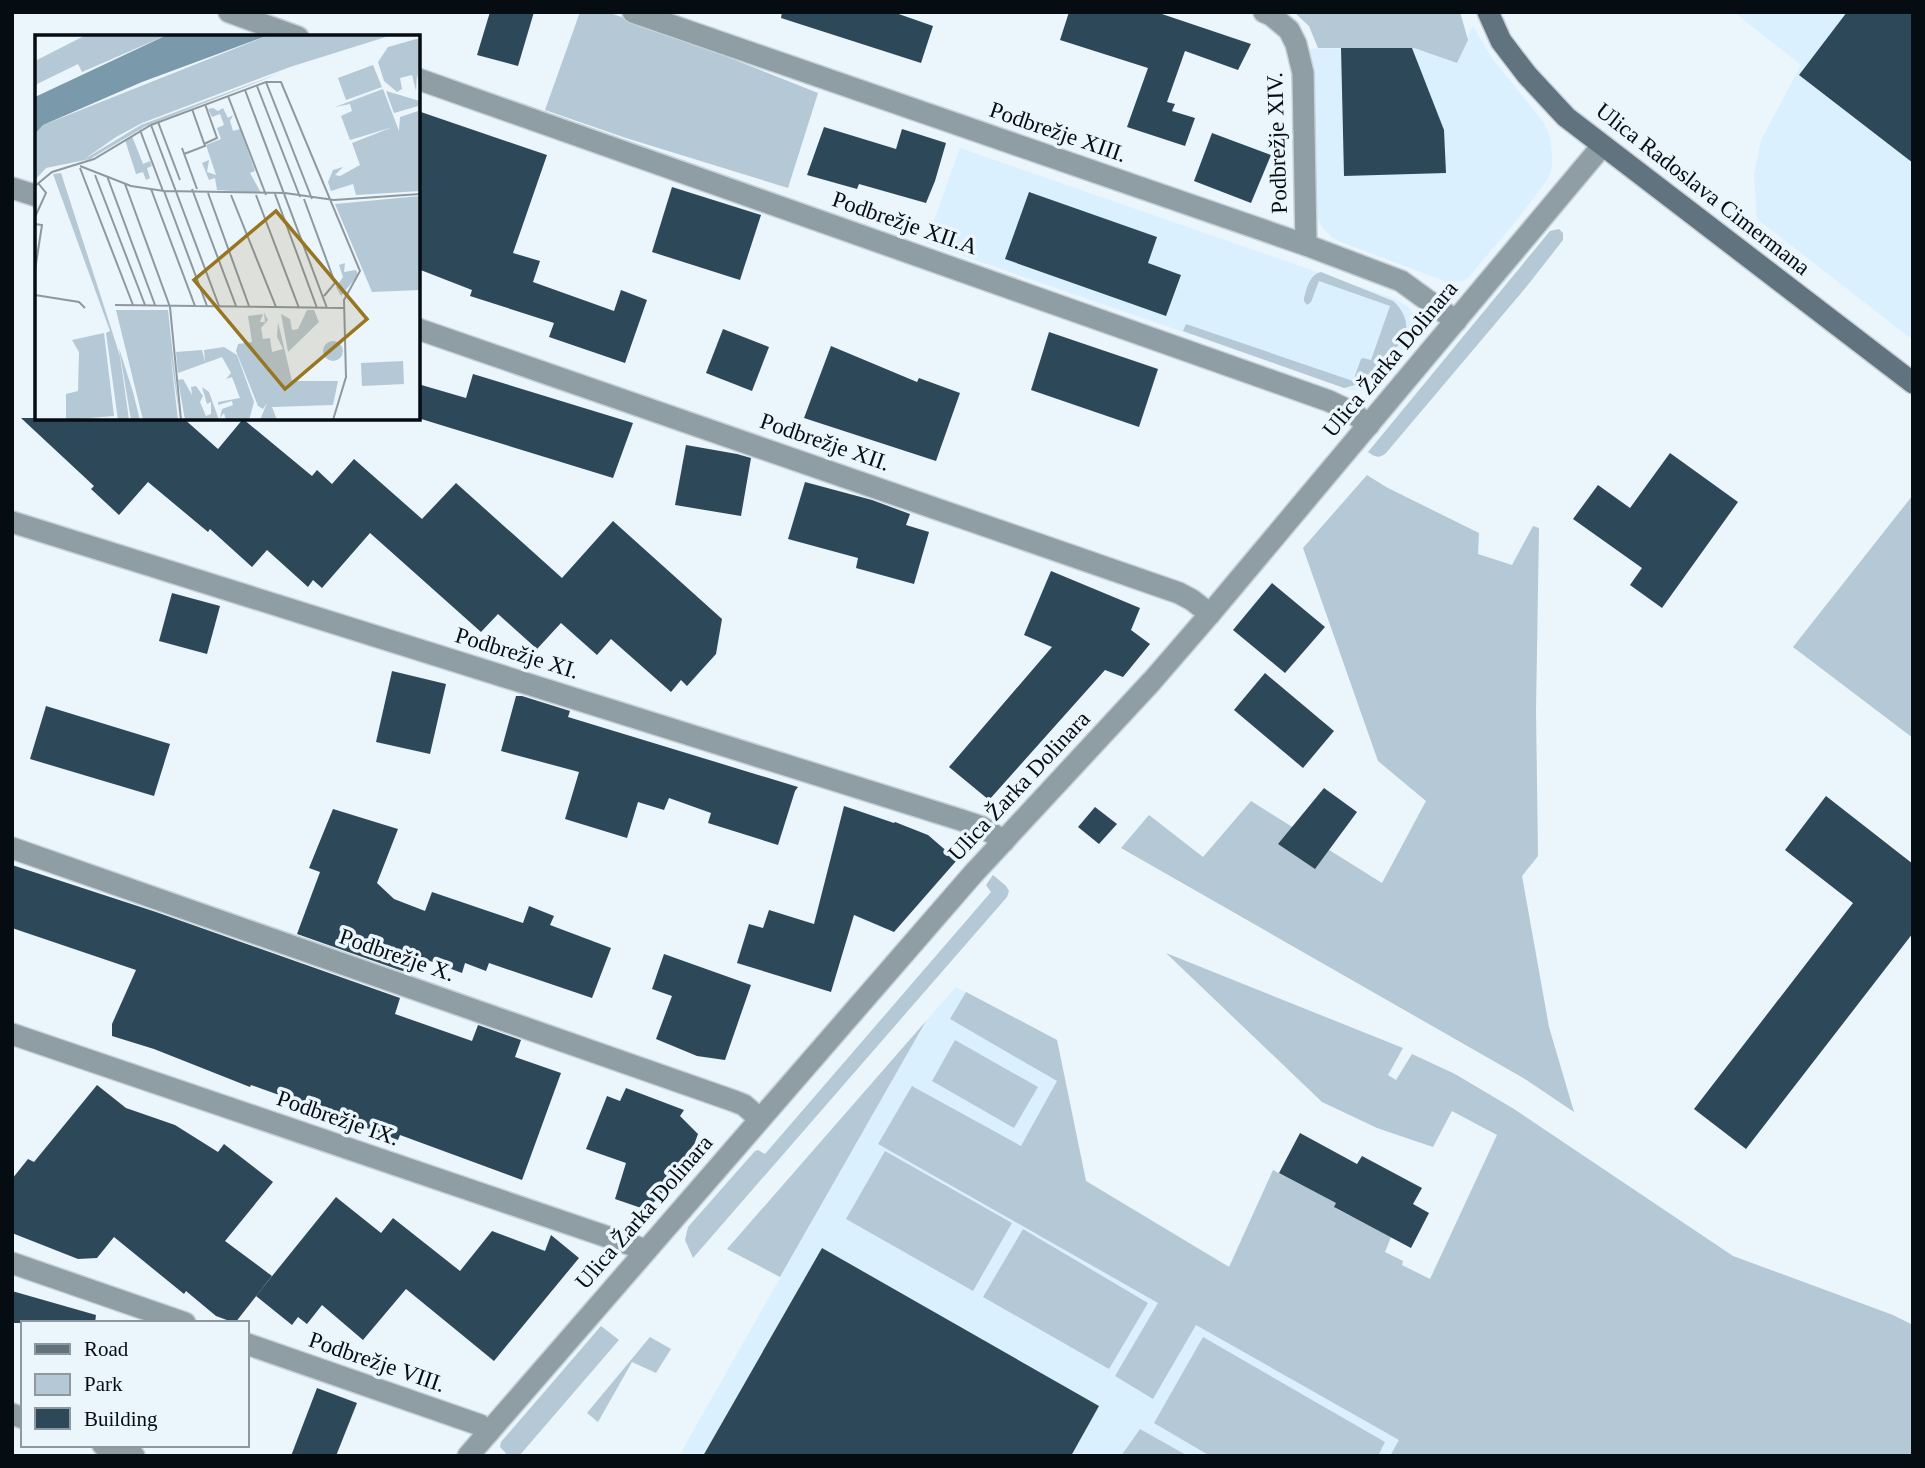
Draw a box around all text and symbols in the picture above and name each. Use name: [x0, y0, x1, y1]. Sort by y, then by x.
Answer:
inset map: [35, 35, 420, 420]
street label: Podbrežje XIV.: [1262, 72, 1292, 214]
street label: Podbrežje XIII.: [986, 97, 1130, 167]
street label: Ulica Radoslava Cimermana: [1591, 98, 1815, 280]
street label: Podbrežje XII.A: [829, 186, 981, 260]
street label: Ulica Žarka Dolinara: [1318, 276, 1462, 442]
street label: Podbrežje XII.: [757, 408, 893, 476]
street label: Podbrežje XI.: [452, 622, 582, 684]
street label: Ulica Žarka Dolinara: [943, 706, 1095, 866]
street label: Podbrežje X.: [336, 924, 458, 986]
street label: Podbrežje IX.: [274, 1085, 402, 1151]
street label: Ulica Žarka Dolinara: [570, 1130, 718, 1294]
legend: [21, 1321, 248, 1447]
street label: Podbrežje VIII.: [305, 1327, 449, 1397]
text: Road: [84, 1337, 129, 1361]
text: Park: [84, 1372, 123, 1396]
text: Building: [84, 1407, 158, 1431]

